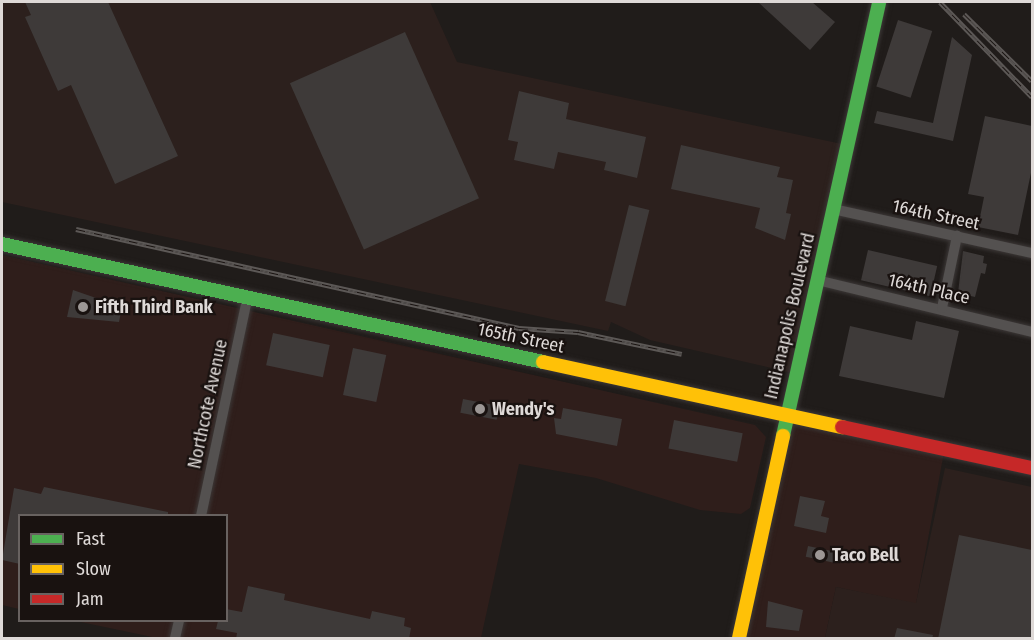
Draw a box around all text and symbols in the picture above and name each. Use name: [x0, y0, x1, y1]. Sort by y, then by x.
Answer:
street label: 164th Street: [890, 195, 982, 235]
street label: Indianapolis Boulevard: [760, 231, 820, 401]
street label: 164th Place: [886, 269, 972, 309]
place label: Fifth Third Bank: [95, 296, 213, 318]
marker: Fifth Third Bank: [76, 300, 90, 314]
street label: 165th Street: [476, 318, 566, 358]
street label: Northcote Avenue: [184, 337, 232, 471]
place label: Wendy's: [492, 398, 554, 420]
marker: Wendy's: [473, 402, 487, 416]
legend: [18, 514, 228, 622]
text: Fast: [76, 528, 105, 550]
place label: Taco Bell: [832, 544, 899, 566]
marker: Taco Bell: [813, 548, 827, 562]
text: Slow: [76, 558, 111, 580]
text: Jam: [76, 588, 104, 610]

